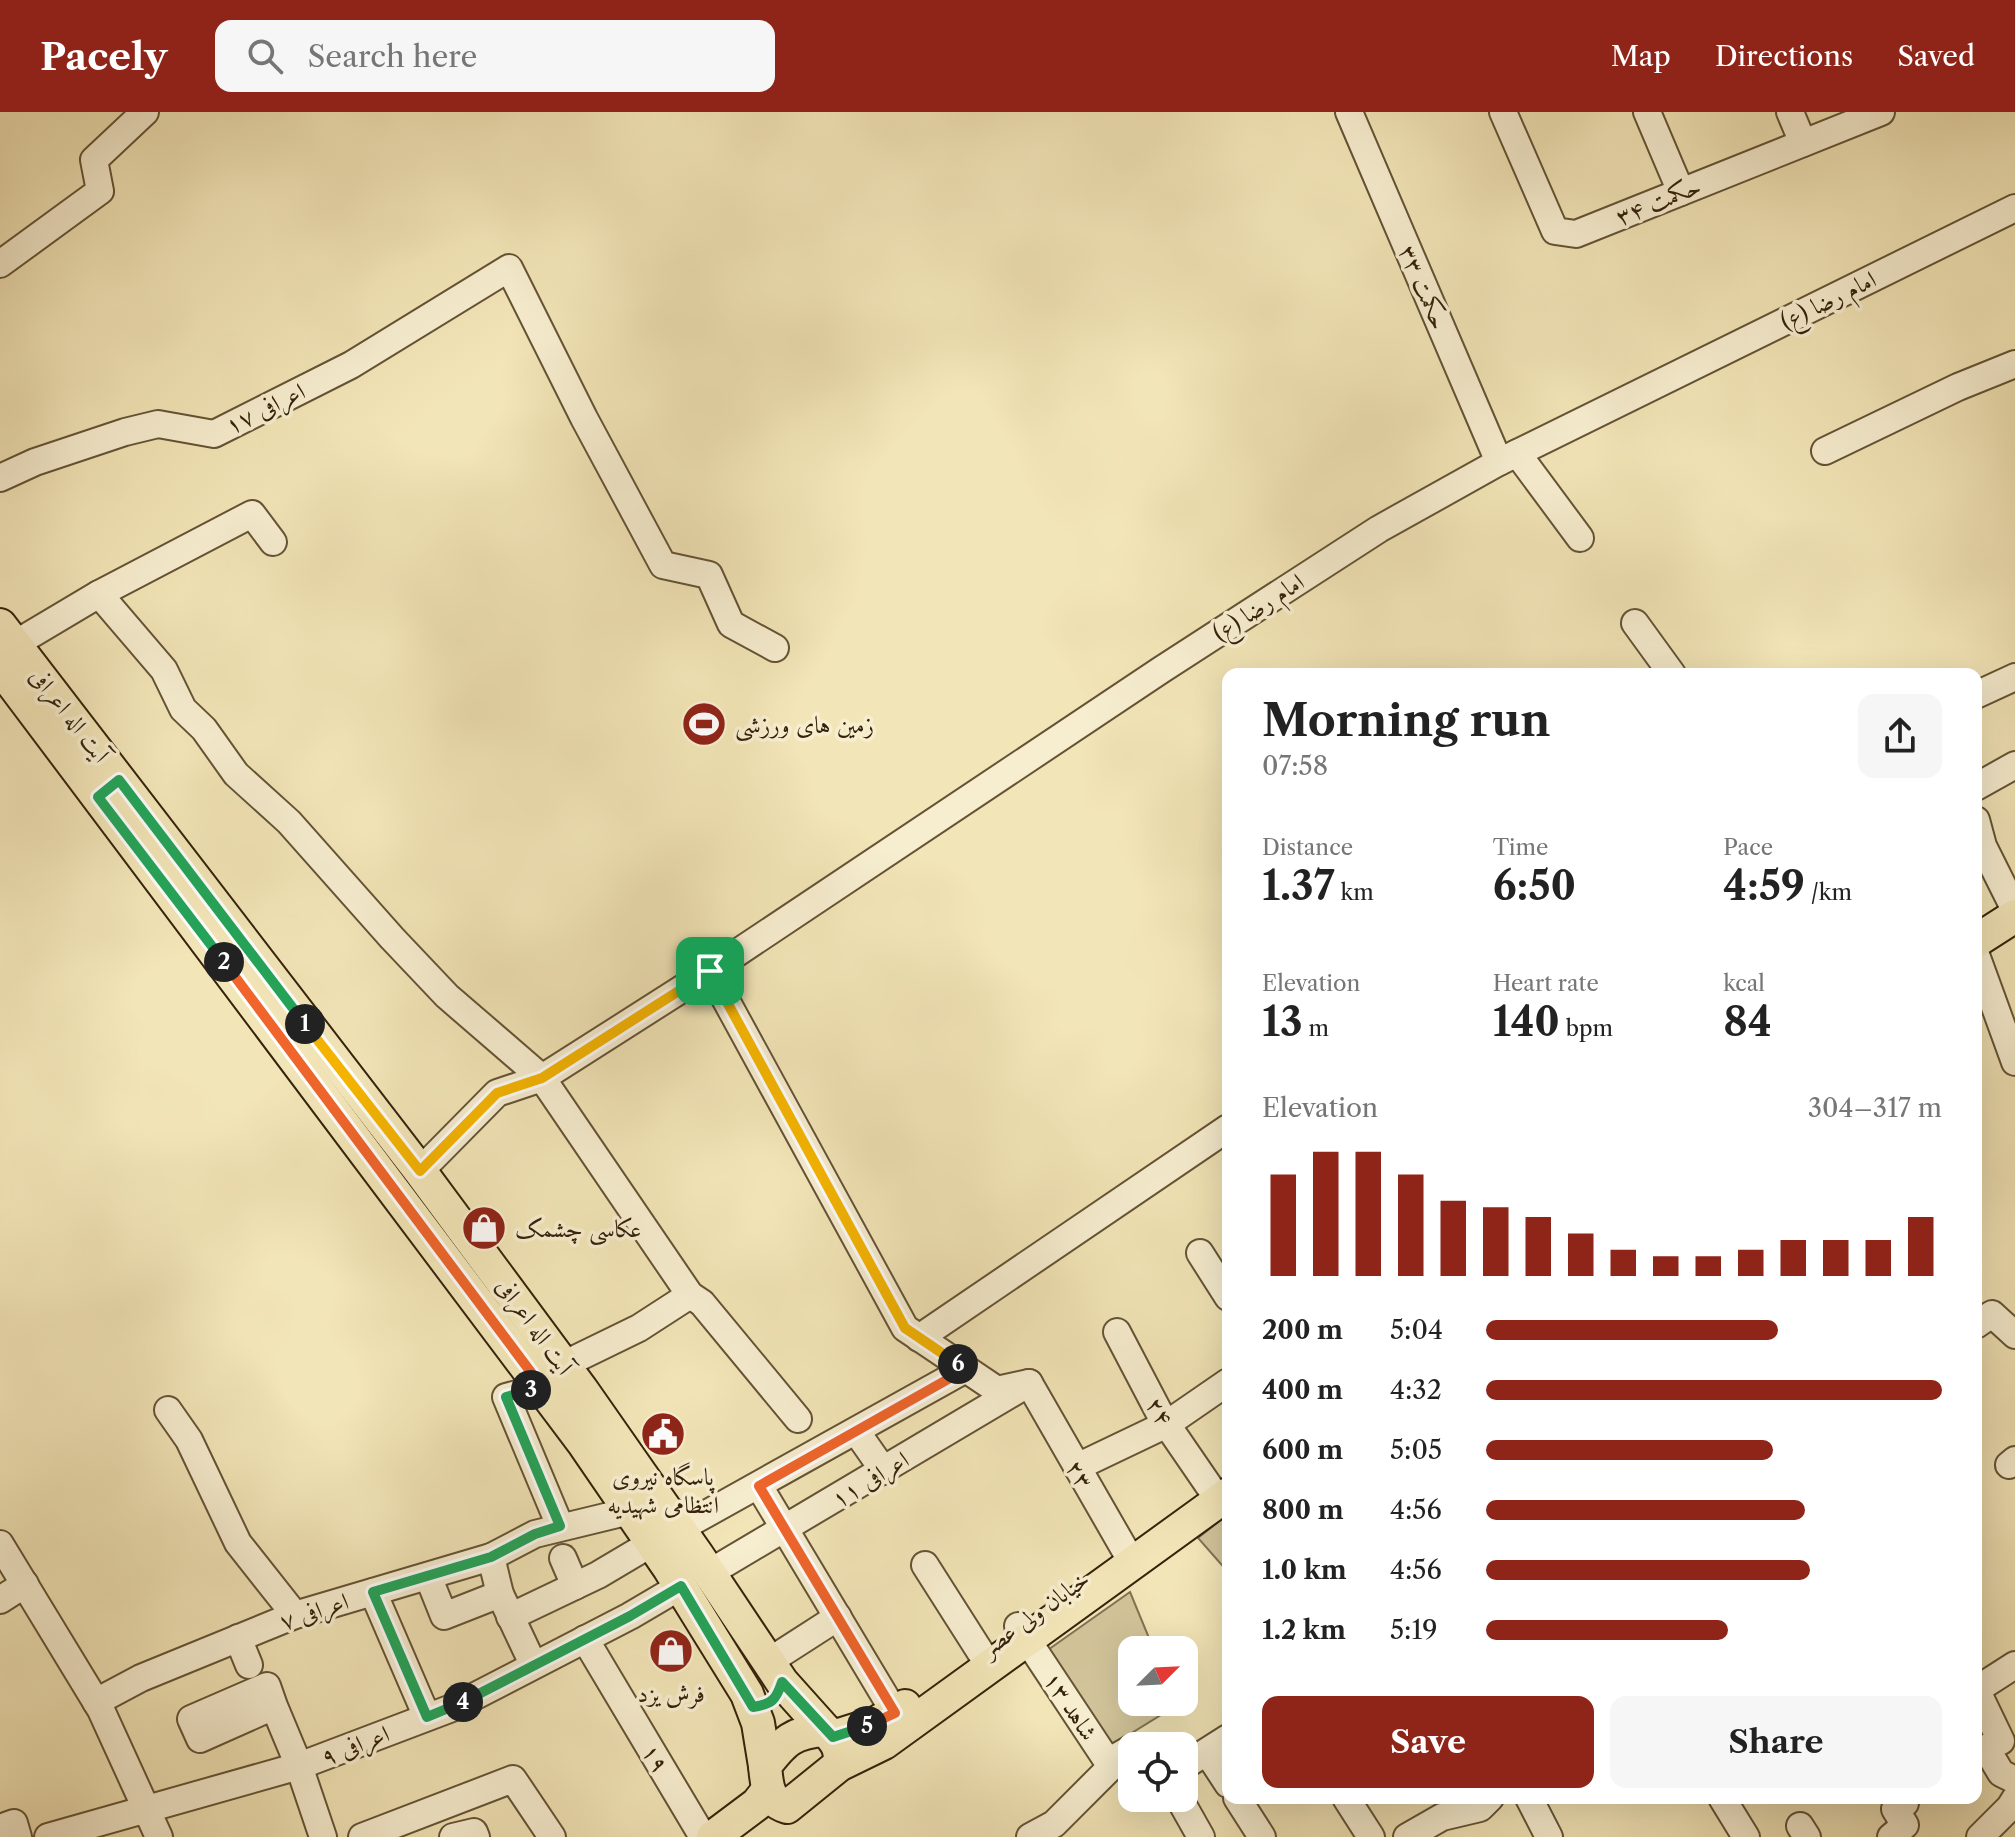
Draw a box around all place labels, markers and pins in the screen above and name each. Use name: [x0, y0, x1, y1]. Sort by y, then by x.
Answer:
sports icon: زمین های ورزشی: [680, 700, 728, 748]
place label: زمین های ورزشی: [735, 710, 874, 742]
pin: [676, 937, 744, 1005]
pin: 2: [204, 942, 244, 982]
pin: 1: [285, 1004, 325, 1044]
shop icon: عکاسی چشمک: [460, 1204, 508, 1252]
place label: عکاسی چشمک: [515, 1214, 641, 1246]
pin: 6: [938, 1344, 978, 1384]
pin: 3: [511, 1370, 551, 1410]
public building icon: پاسگاه نیروی انتظامی شهیدیه: [639, 1410, 687, 1458]
place label: پاسگاه نیروی انتظامی شهیدیه: [607, 1462, 719, 1520]
shop icon: فرش یزد: [647, 1627, 695, 1675]
place label: فرش یزد: [637, 1679, 705, 1709]
pin: 4: [443, 1682, 483, 1722]
pin: 5: [847, 1706, 887, 1746]

